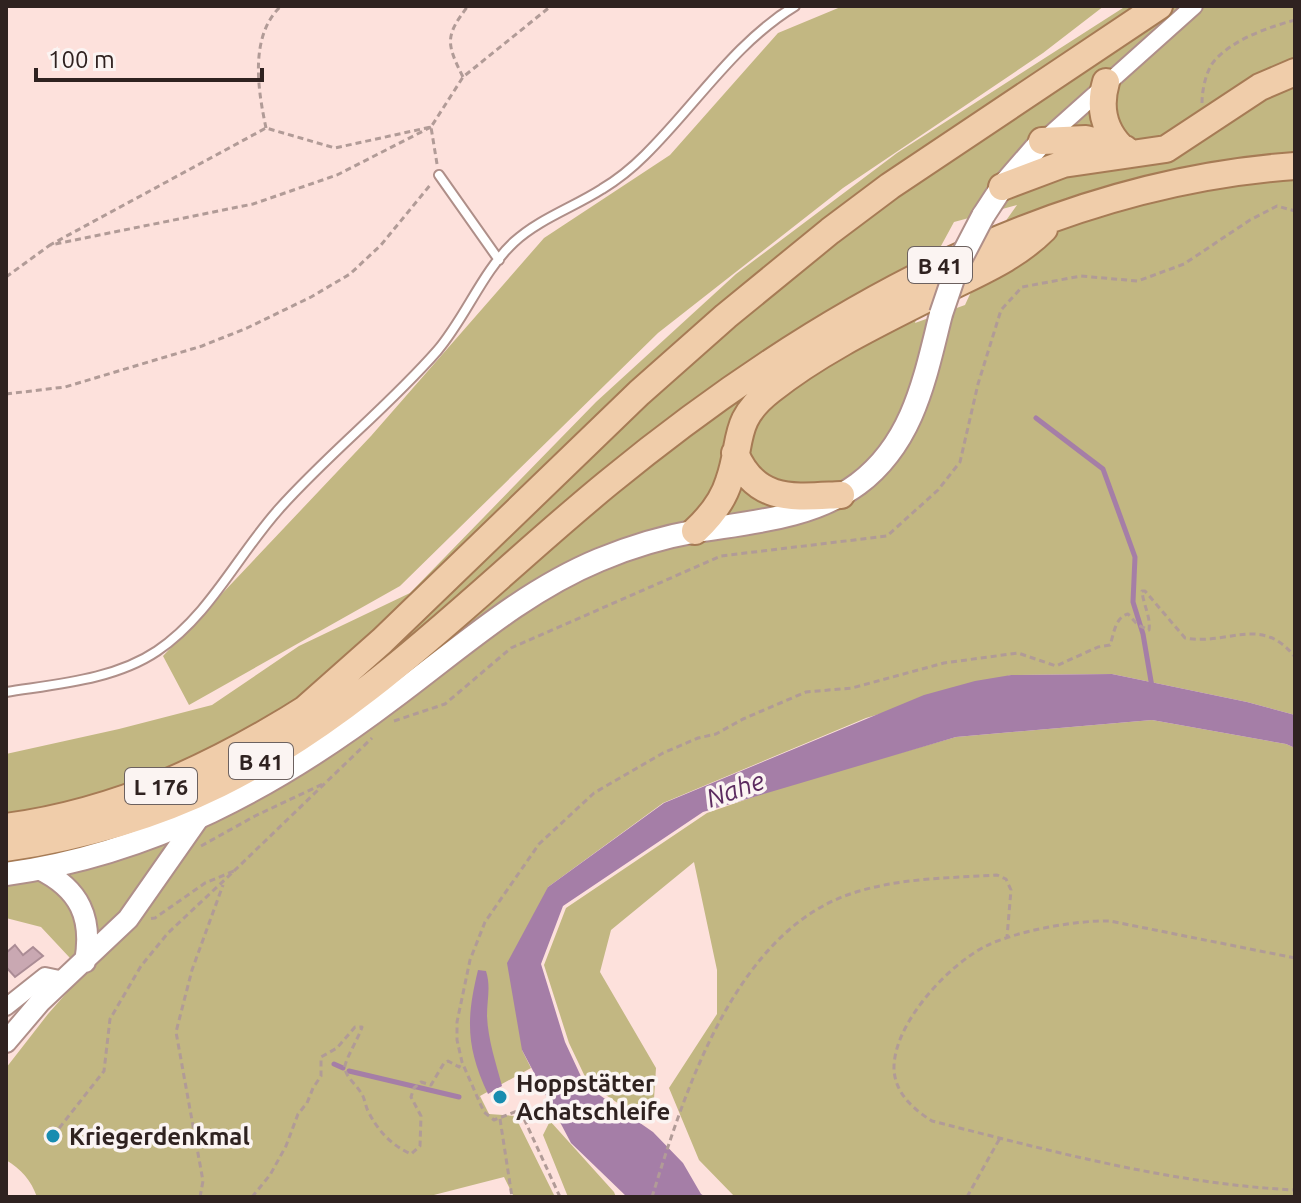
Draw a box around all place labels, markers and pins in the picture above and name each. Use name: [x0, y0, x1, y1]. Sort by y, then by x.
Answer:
place label: Hoppstätter Achatschleife: [516, 1070, 670, 1125]
marker: Hoppstätter Achatschleife: [491, 1088, 509, 1106]
place label: Kriegerdenkmal: [69, 1123, 250, 1150]
marker: Kriegerdenkmal: [44, 1127, 62, 1145]

